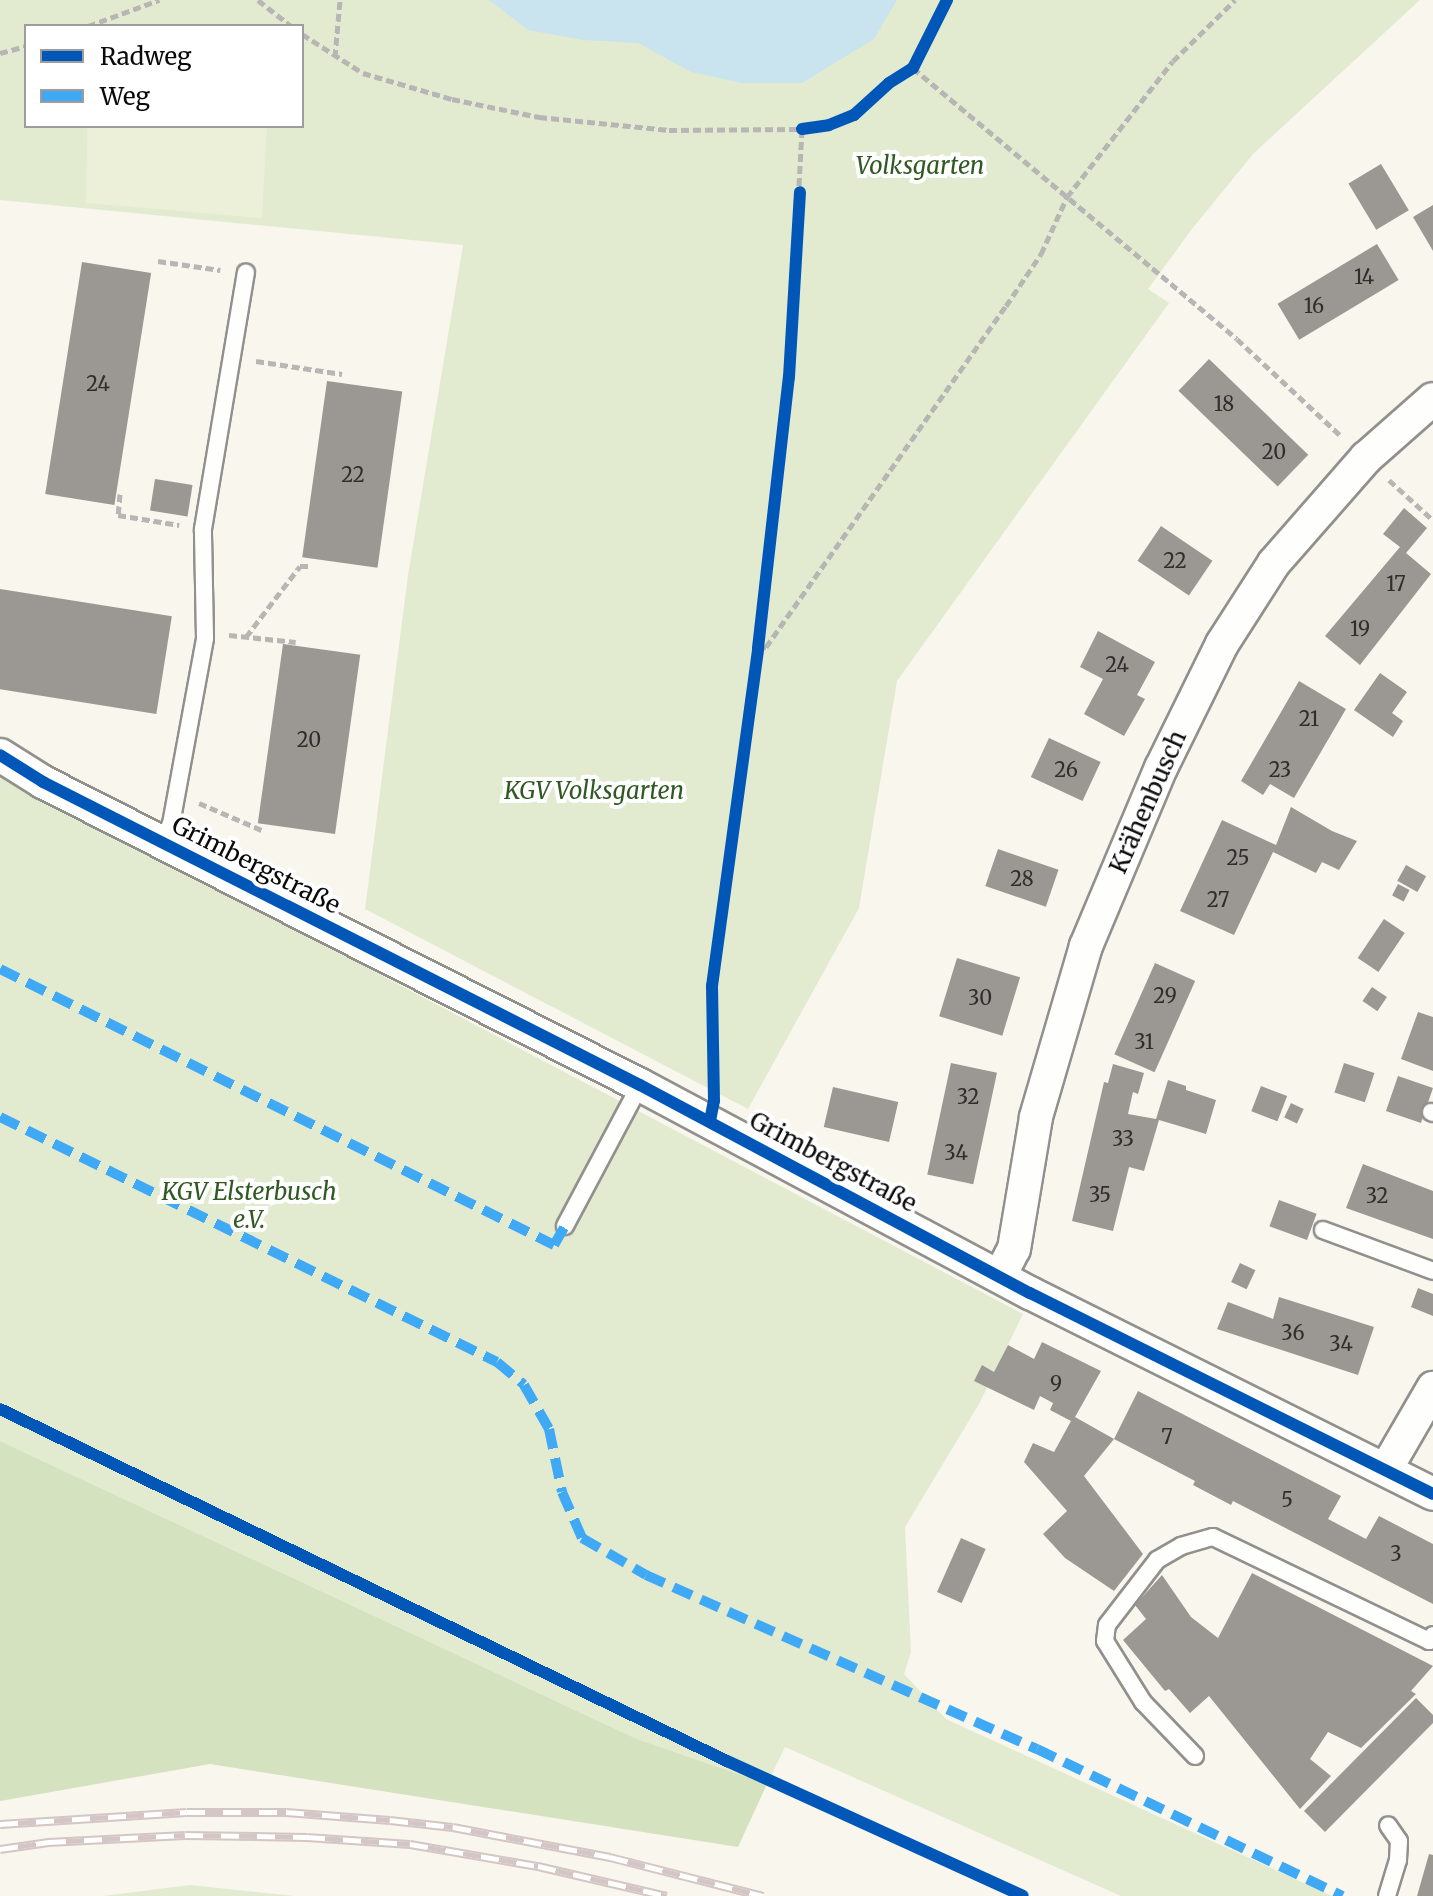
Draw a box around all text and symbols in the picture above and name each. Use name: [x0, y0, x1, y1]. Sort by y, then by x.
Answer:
legend: [24, 24, 304, 128]
text: Radweg: [100, 41, 192, 72]
text: Weg: [100, 81, 150, 112]
park label: Volksgarten: [856, 152, 984, 180]
house number: 14: [1354, 264, 1374, 288]
house number: 16: [1304, 293, 1324, 317]
house number: 24: [86, 371, 110, 395]
house number: 18: [1214, 391, 1234, 415]
house number: 20: [1262, 439, 1286, 463]
house number: 22: [341, 462, 365, 486]
house number: 22: [1163, 548, 1187, 572]
house number: 17: [1386, 571, 1406, 595]
house number: 19: [1350, 616, 1370, 640]
house number: 24: [1105, 652, 1129, 676]
house number: 21: [1299, 706, 1319, 730]
street label: Krähenbusch: [1104, 726, 1192, 878]
house number: 20: [297, 727, 321, 751]
house number: 26: [1054, 757, 1078, 781]
house number: 23: [1269, 757, 1291, 781]
park label: KGV Volksgarten: [504, 777, 684, 805]
street label: Grimbergstraße: [167, 810, 345, 920]
house number: 25: [1227, 845, 1249, 869]
house number: 28: [1010, 866, 1034, 890]
house number: 27: [1207, 887, 1229, 911]
house number: 29: [1153, 983, 1177, 1007]
house number: 30: [968, 985, 992, 1009]
house number: 31: [1134, 1029, 1154, 1053]
house number: 32: [957, 1084, 979, 1108]
street label: Grimbergstraße: [745, 1106, 921, 1218]
house number: 33: [1112, 1126, 1134, 1150]
house number: 34: [944, 1140, 968, 1164]
park label: KGV Elsterbusch e.V.: [161, 1178, 337, 1234]
house number: 35: [1089, 1182, 1111, 1206]
house number: 32: [1366, 1183, 1388, 1207]
house number: 36: [1281, 1320, 1305, 1344]
house number: 34: [1329, 1331, 1353, 1355]
house number: 9: [1050, 1371, 1062, 1395]
house number: 7: [1161, 1424, 1173, 1448]
house number: 5: [1281, 1487, 1293, 1511]
house number: 3: [1390, 1541, 1402, 1565]

